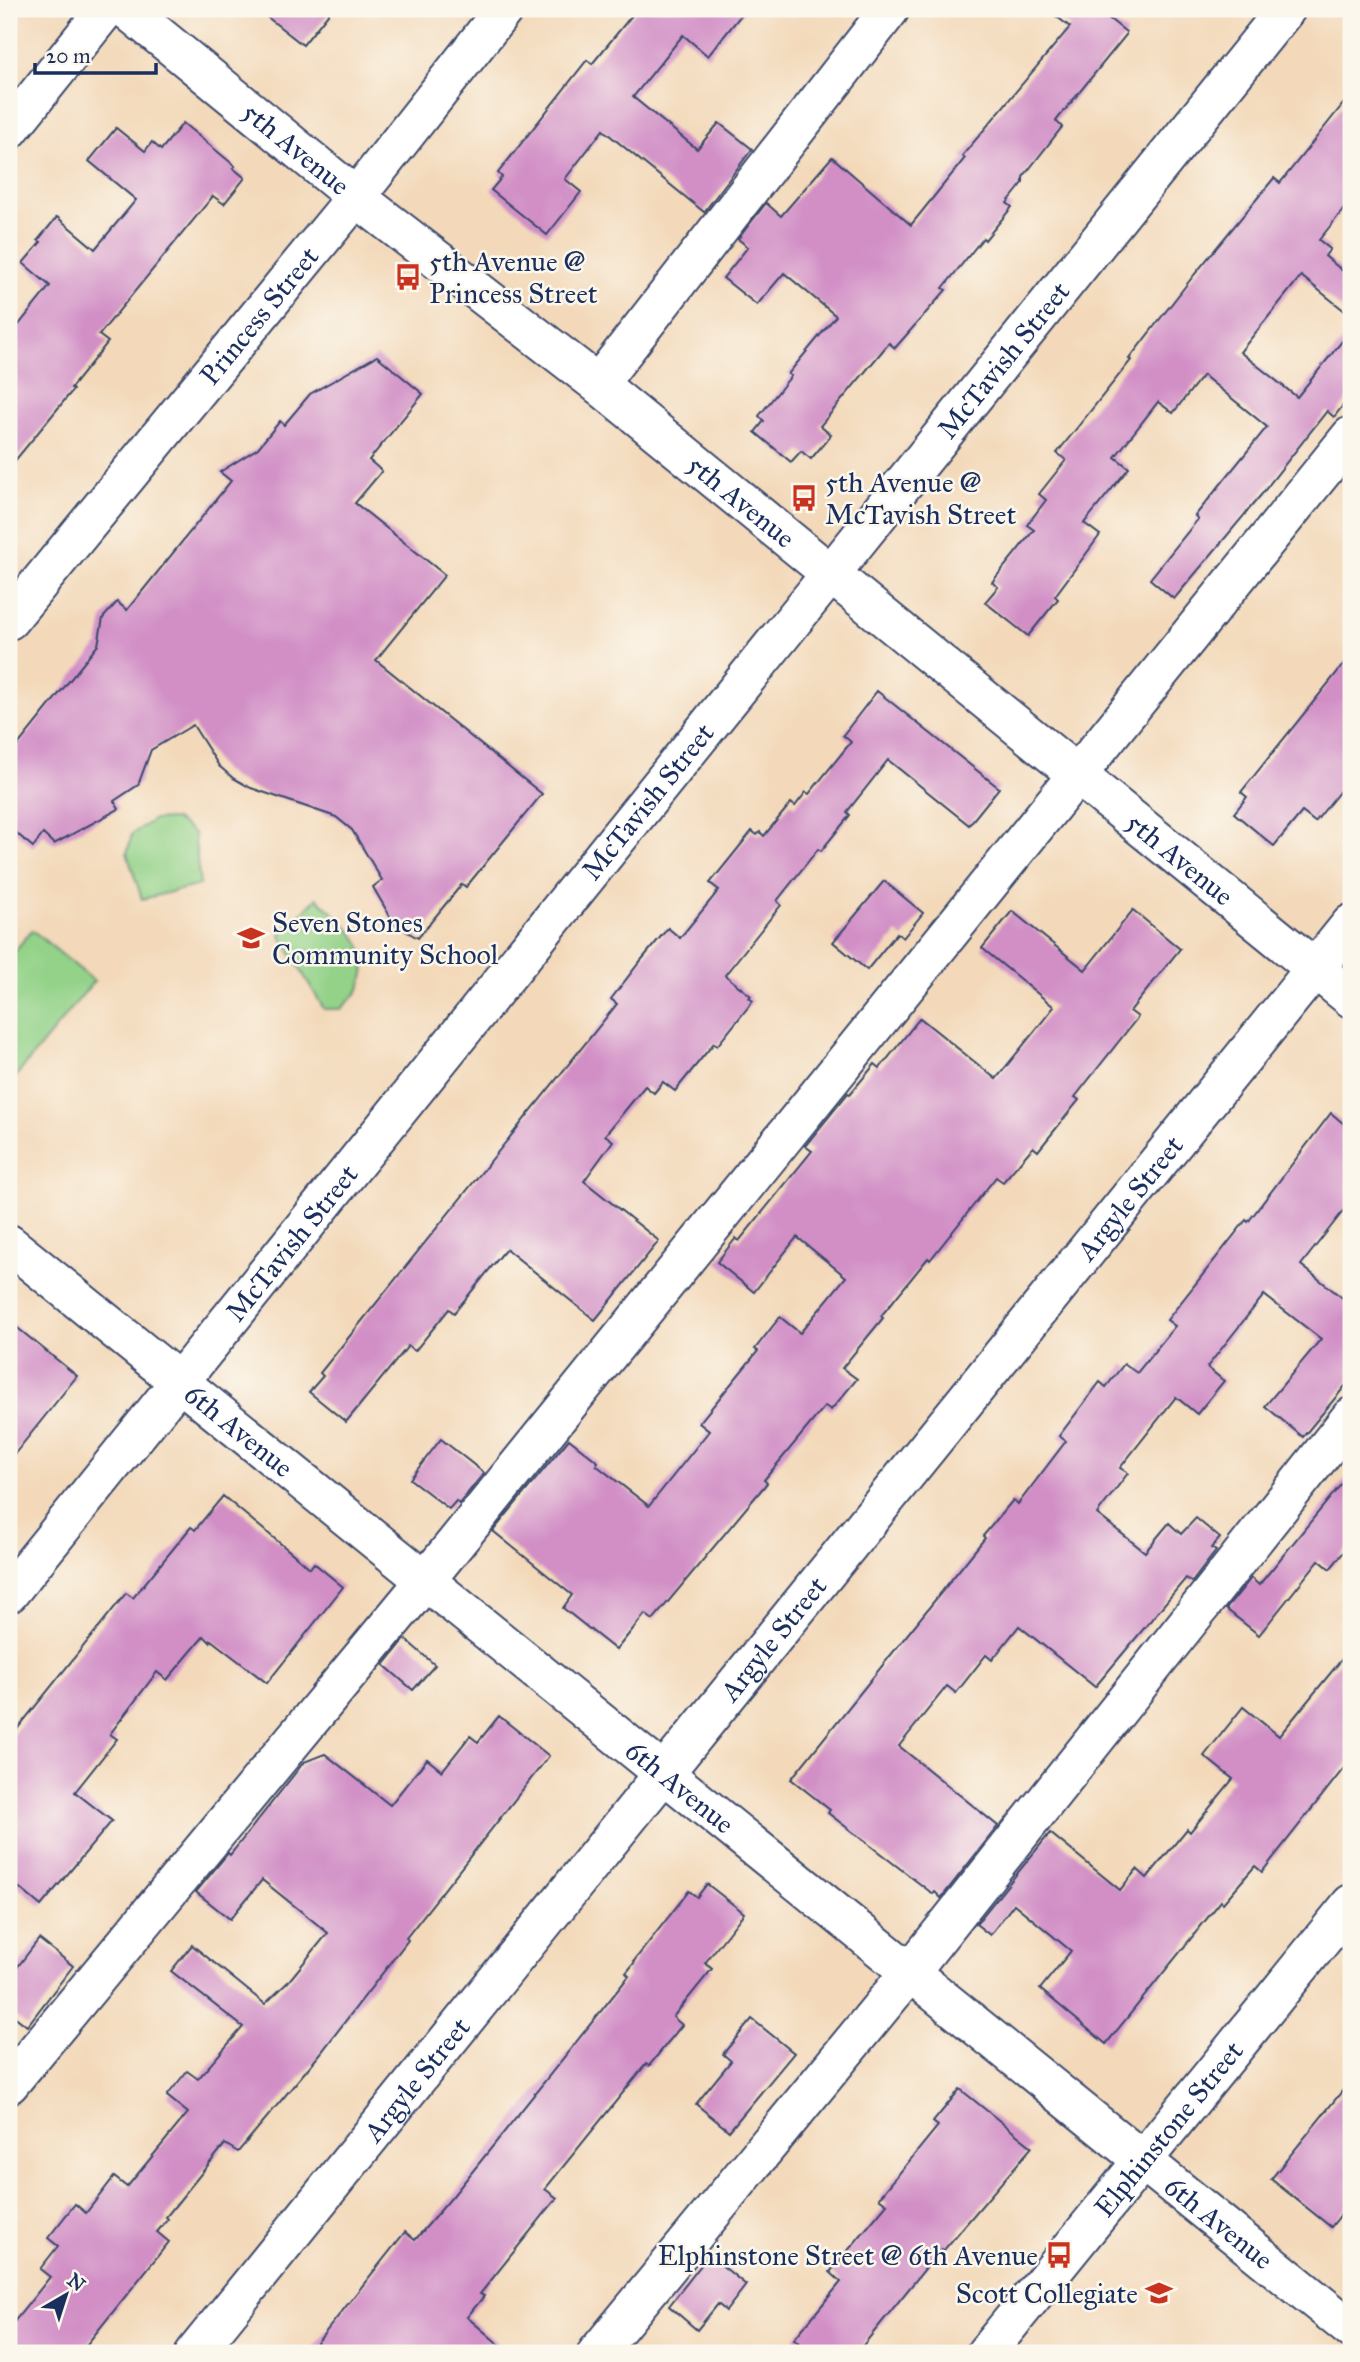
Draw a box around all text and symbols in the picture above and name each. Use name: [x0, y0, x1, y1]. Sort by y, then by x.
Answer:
scale bar: [35, 32, 156, 76]
text: 20 m: [46, 43, 91, 69]
street label: 5th Avenue: [235, 94, 357, 202]
street label: Princess Street: [192, 239, 326, 392]
place label: 5th Avenue @ Princess Street: [429, 244, 598, 311]
bus stop icon: 5th Avenue @ Princess Street: [393, 262, 423, 292]
street label: McTavish Street: [929, 274, 1077, 445]
street label: 5th Avenue: [681, 447, 802, 555]
place label: 5th Avenue @ McTavish Street: [825, 465, 1017, 532]
bus stop icon: 5th Avenue @ McTavish Street: [789, 483, 819, 513]
street label: McTavish Street: [574, 716, 721, 887]
street label: 5th Avenue: [1119, 804, 1241, 913]
place label: Seven Stones Community School: [272, 905, 499, 972]
school or university icon: Seven Stones Community School: [236, 923, 266, 953]
street label: Argyle Street: [1068, 1128, 1190, 1268]
street label: McTavish Street: [218, 1157, 365, 1328]
street label: 6th Avenue: [178, 1376, 301, 1485]
street label: Argyle Street: [712, 1569, 834, 1709]
street label: 6th Avenue: [619, 1732, 742, 1841]
street label: Argyle Street: [355, 2010, 477, 2150]
street label: Elphinstone Street: [1086, 2034, 1250, 2224]
street label: 6th Avenue: [1157, 2168, 1281, 2277]
place label: Elphinstone Street @ 6th Avenue: [658, 2238, 1038, 2273]
bus stop icon: Elphinstone Street @ 6th Avenue: [1044, 2240, 1074, 2270]
north arrow: [32, 2260, 102, 2330]
text: N: [63, 2268, 90, 2296]
place label: Scott Collegiate: [956, 2276, 1138, 2311]
school or university icon: Scott Collegiate: [1144, 2278, 1174, 2308]

